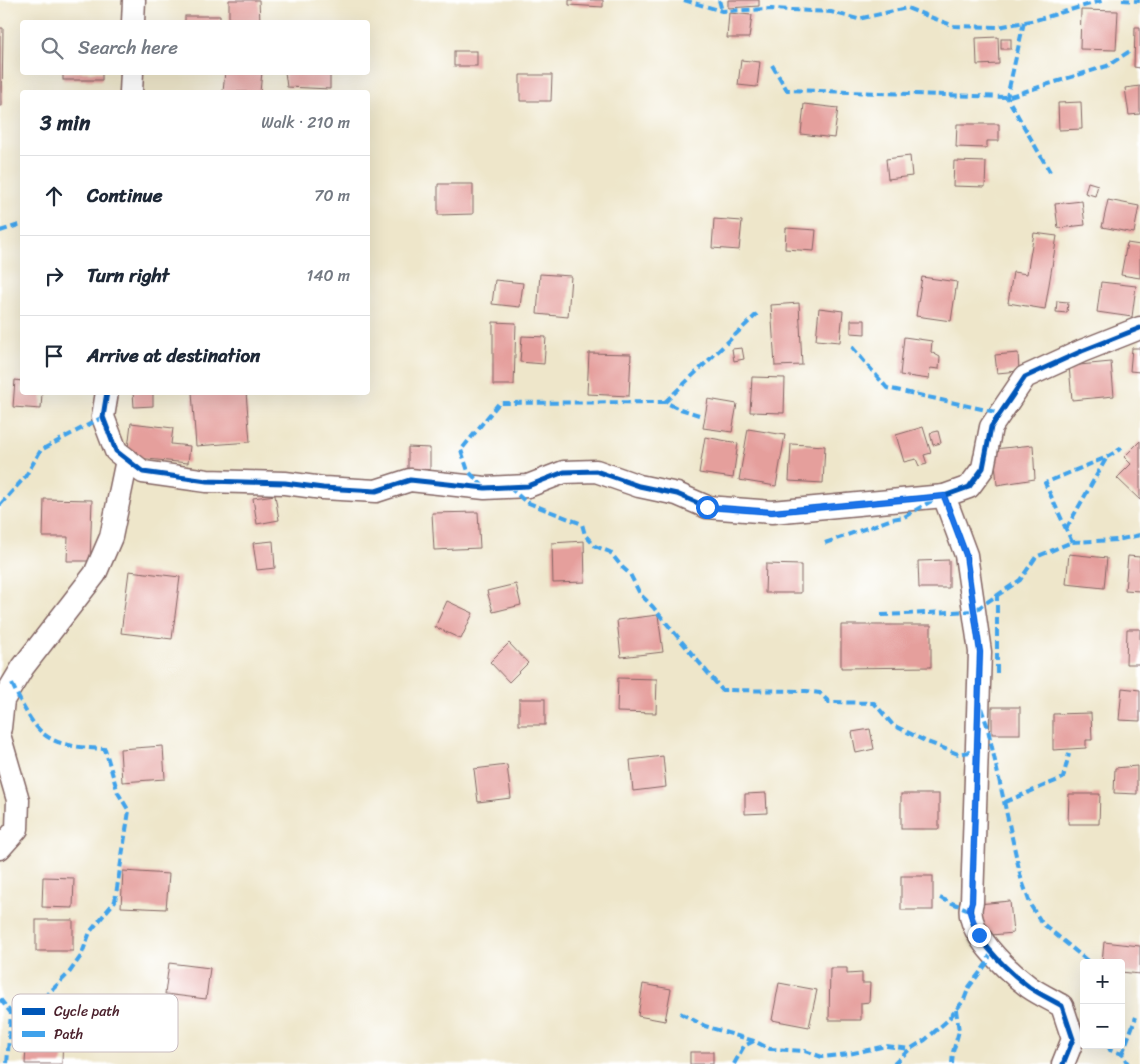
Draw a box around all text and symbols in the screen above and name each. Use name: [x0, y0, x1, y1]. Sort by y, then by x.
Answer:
search box: [20, 20, 370, 75]
text: Search here: [78, 31, 178, 64]
icon: search: [38, 34, 66, 62]
text: 3 min: [40, 104, 90, 142]
text: Walk · 210 m: [261, 108, 350, 137]
text: Continue: [87, 179, 163, 212]
text: 70 m: [314, 181, 350, 210]
icon: ahead: [40, 182, 68, 210]
text: Turn right: [87, 259, 169, 292]
text: 140 m: [307, 261, 350, 290]
icon: right: [40, 262, 68, 290]
text: Arrive at destination: [87, 339, 260, 372]
icon: arrive: [40, 342, 68, 370]
route start: [696, 496, 719, 519]
route end: [968, 924, 991, 947]
map controls: [1080, 959, 1125, 1049]
button: +: [1080, 959, 1125, 1004]
legend: [12, 994, 178, 1052]
text: Cycle path: [54, 999, 120, 1024]
button: −: [1080, 1004, 1125, 1049]
text: Path: [54, 1022, 83, 1047]

